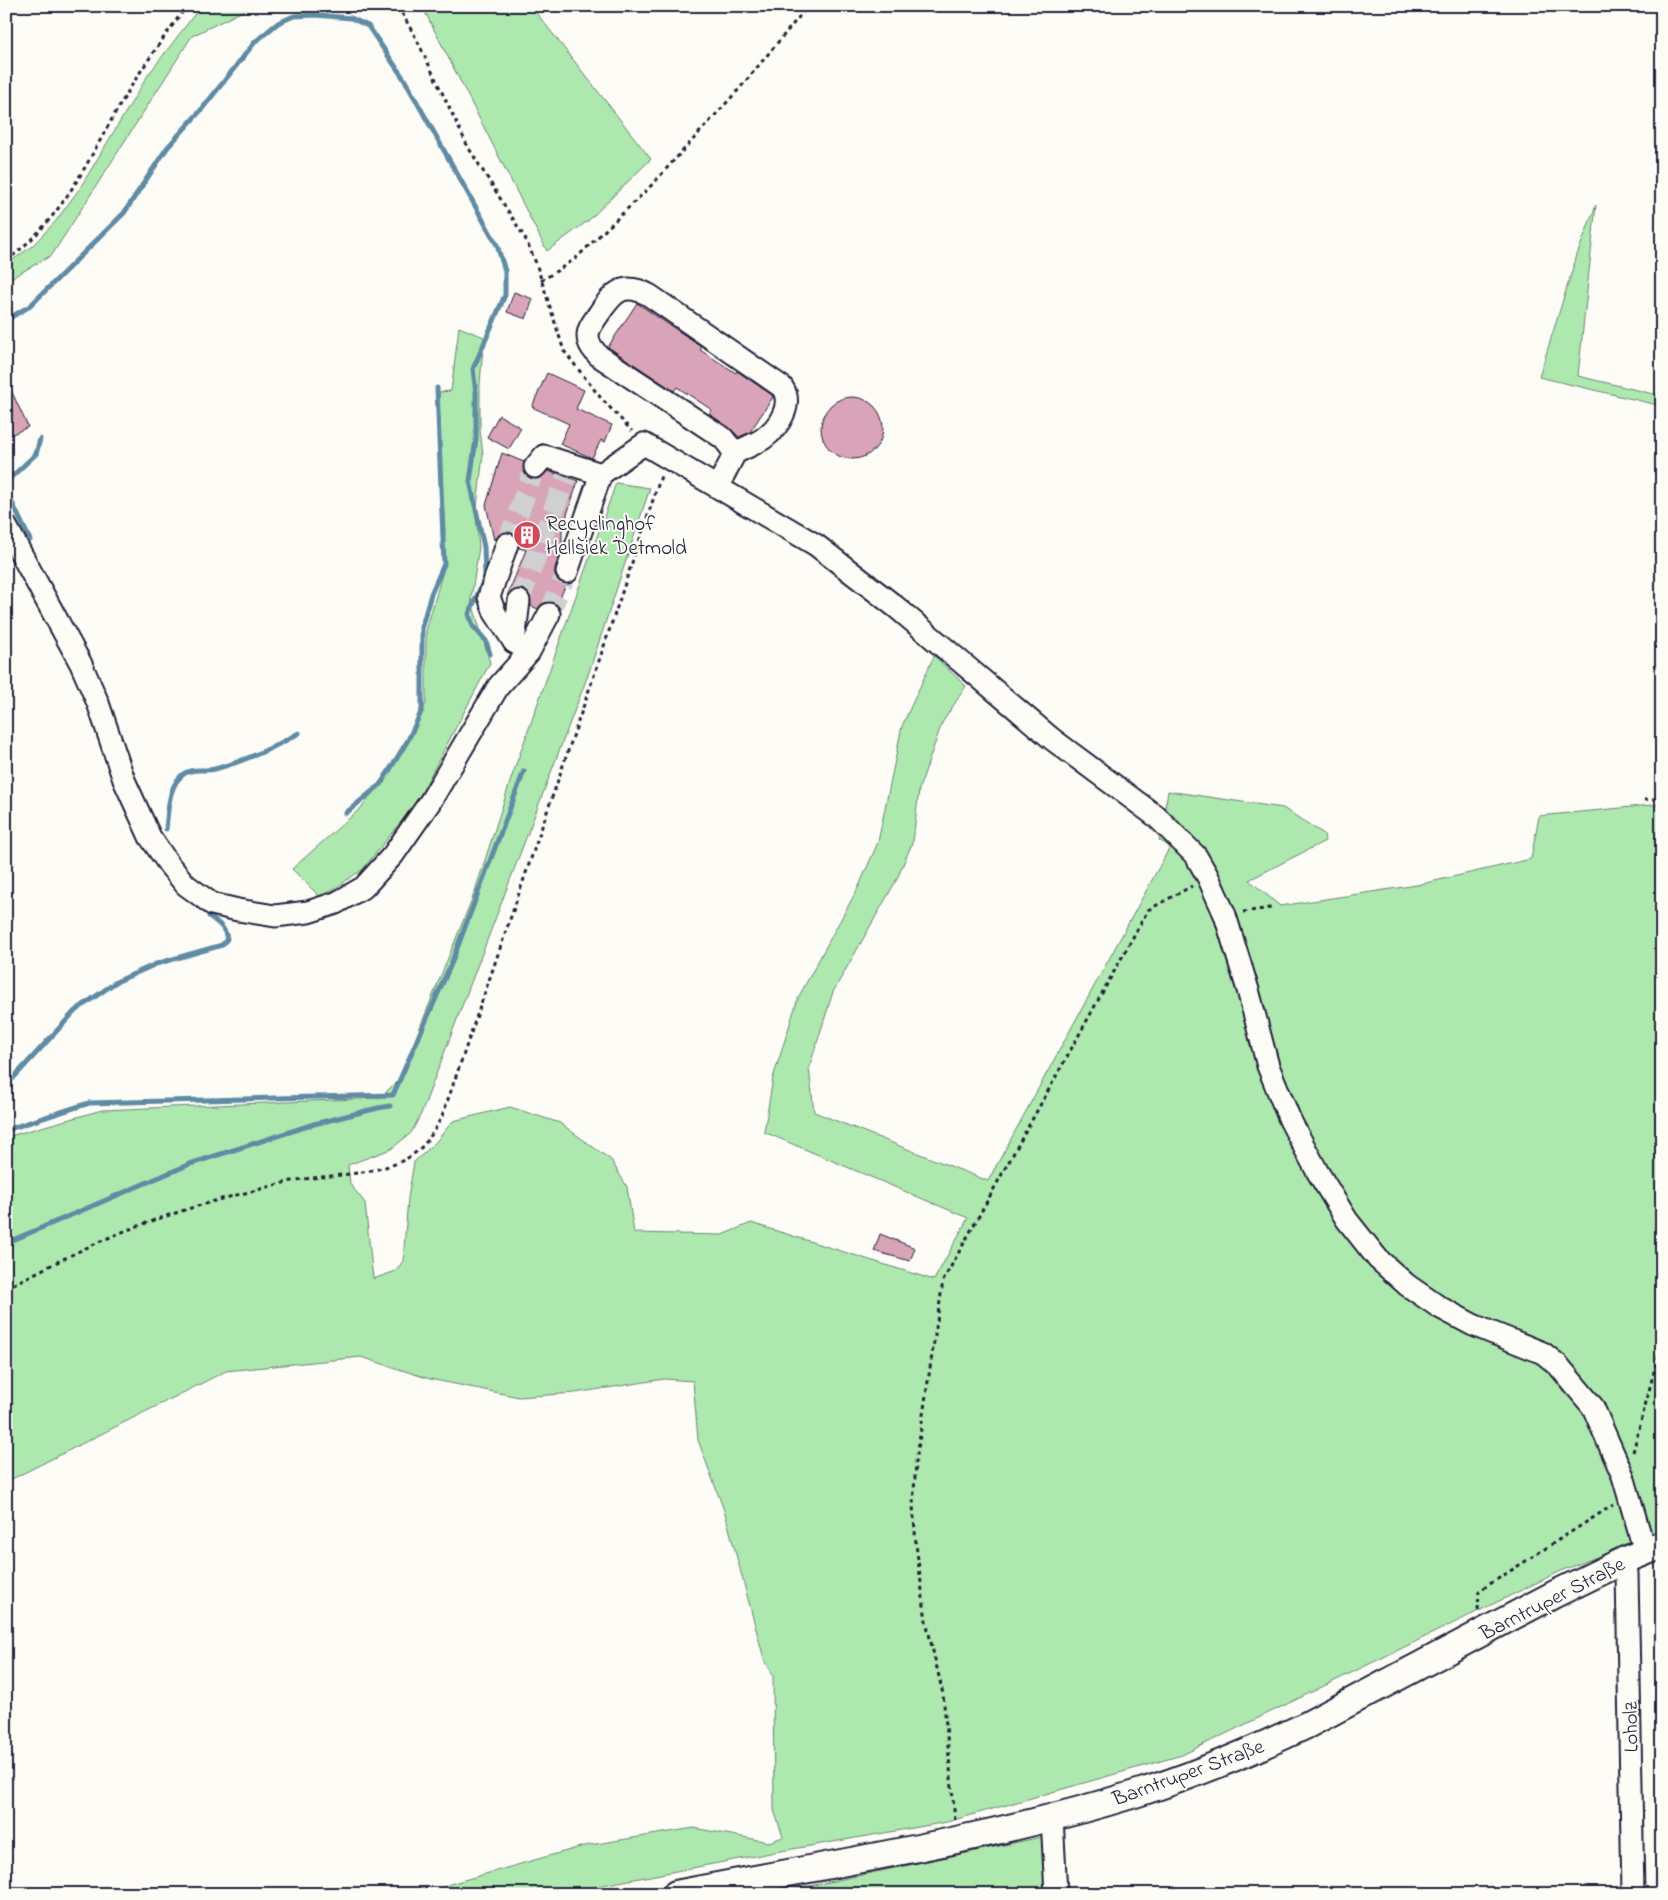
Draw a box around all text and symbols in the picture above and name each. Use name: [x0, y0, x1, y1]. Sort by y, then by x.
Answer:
place label: Recyclinghof Hellsiek Detmold: [546, 510, 687, 564]
building icon: Recyclinghof Hellsiek Detmold: [512, 520, 542, 550]
street label: Barntruper Straße: [1474, 1550, 1631, 1650]
street label: Loholz: [1617, 1701, 1647, 1753]
street label: Barntruper Straße: [1108, 1732, 1269, 1816]

